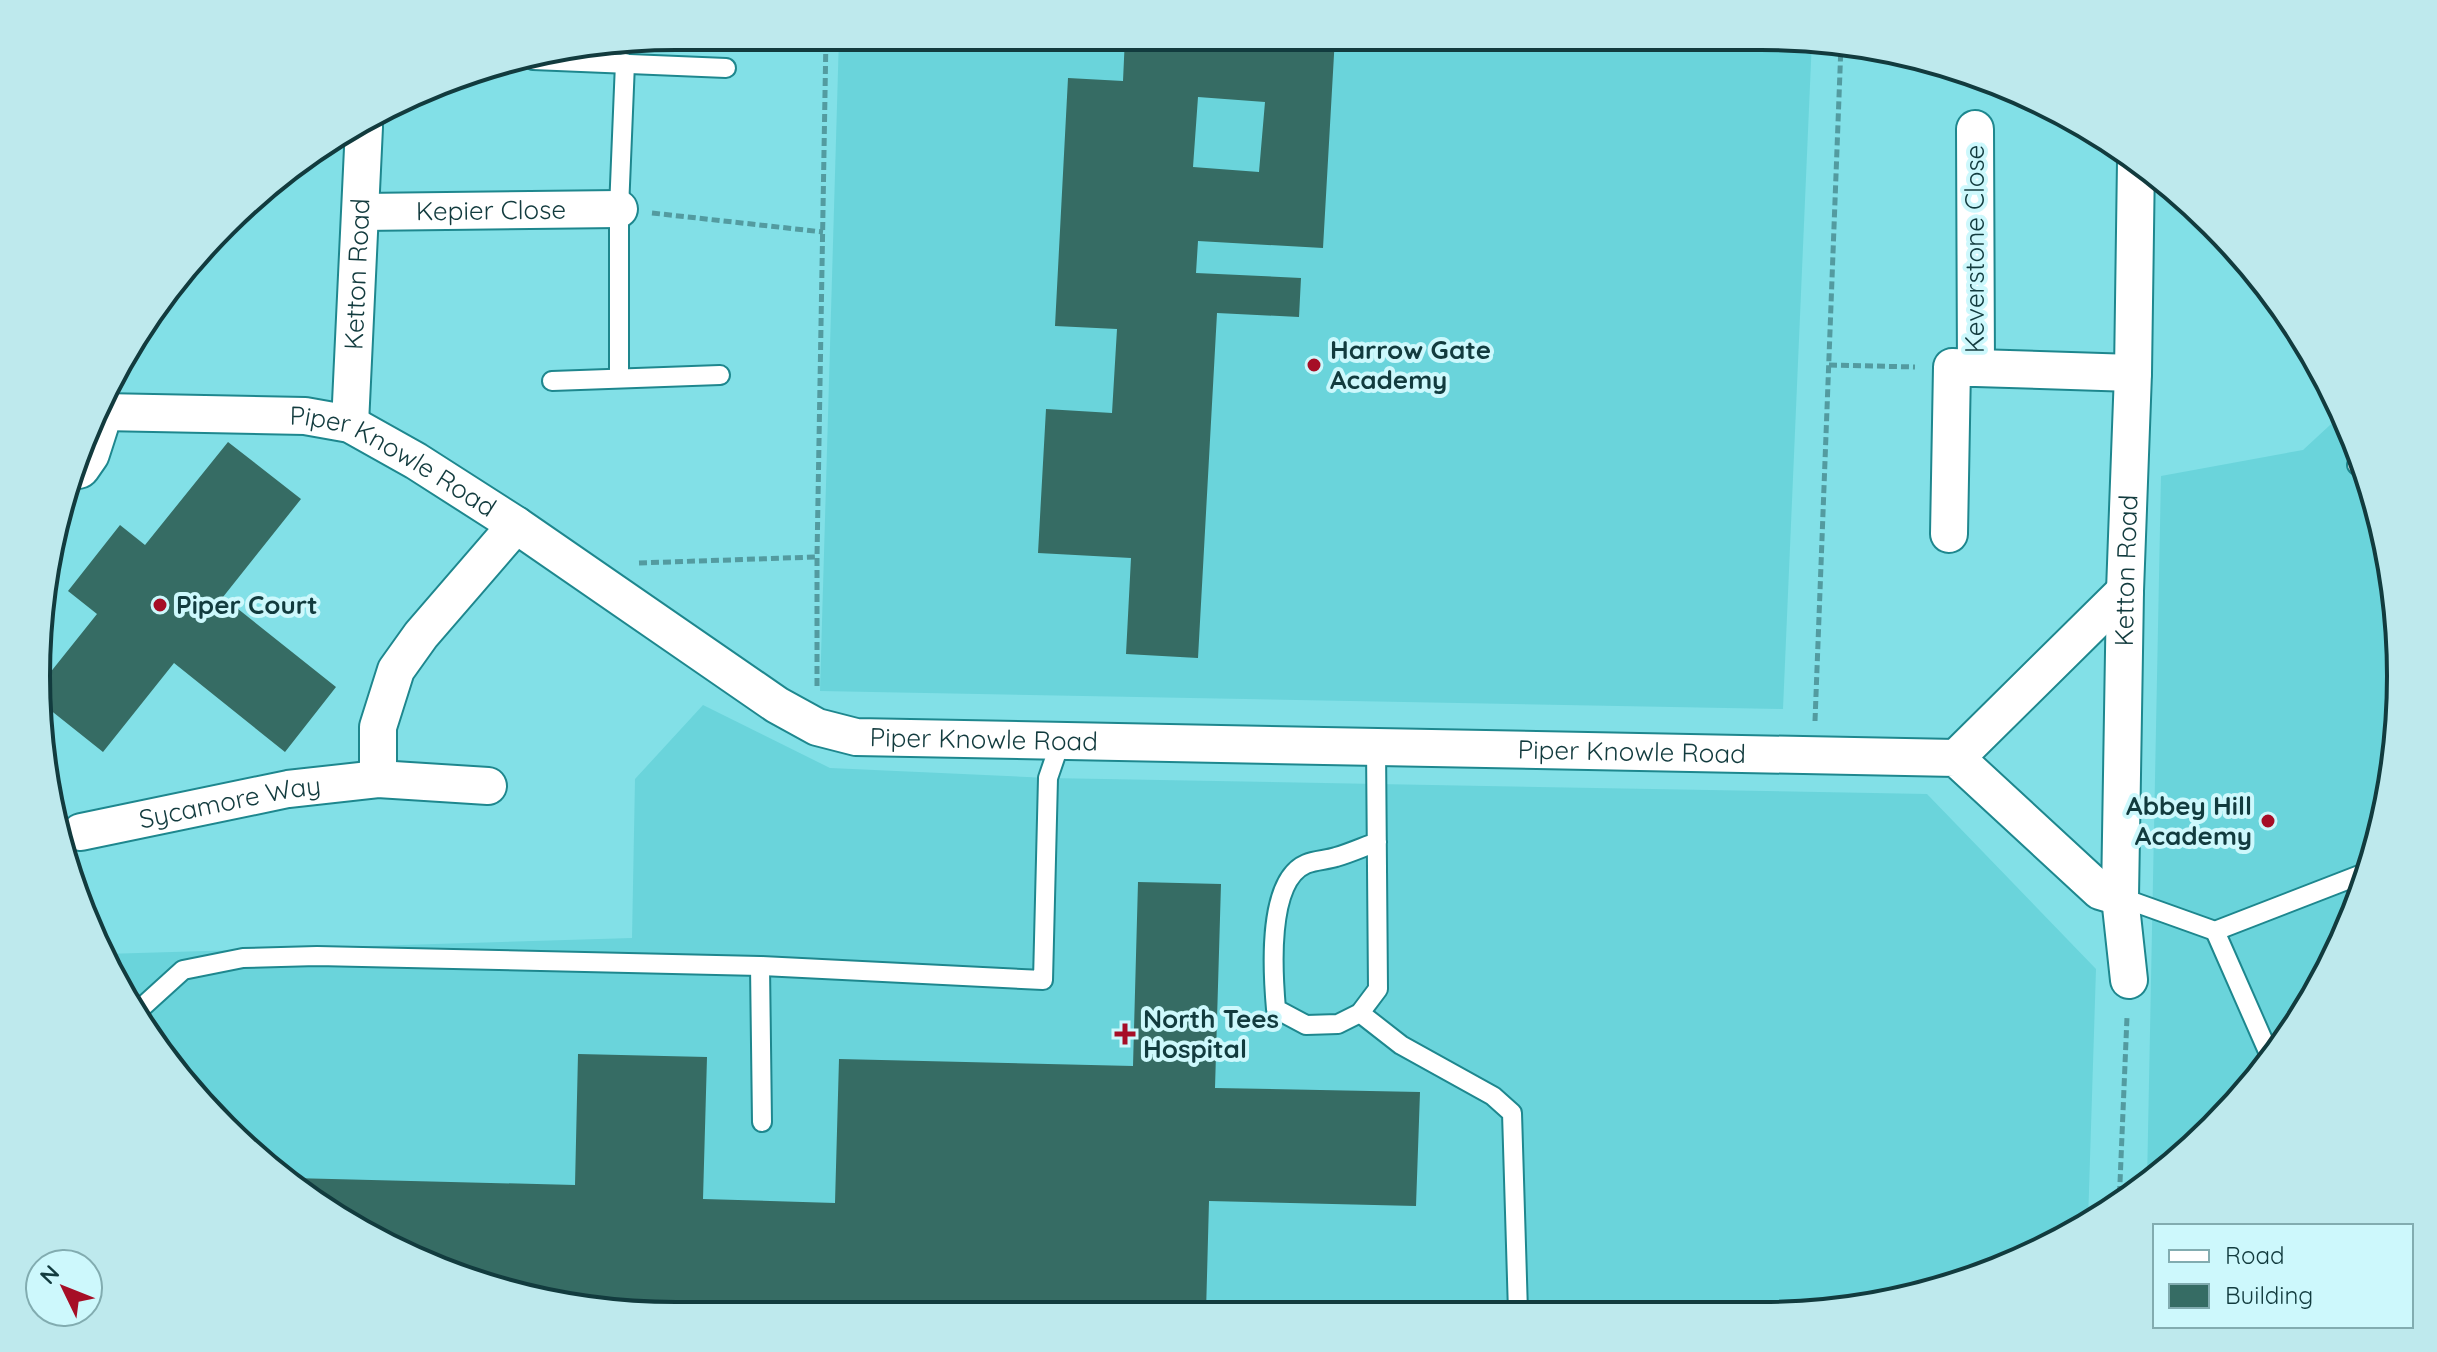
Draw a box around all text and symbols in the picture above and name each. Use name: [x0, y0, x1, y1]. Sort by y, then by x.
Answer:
street label: Keverstone Close: [1958, 145, 1991, 353]
street label: Kepier Close: [416, 193, 566, 227]
street label: Ketton Road: [337, 198, 377, 351]
place label: Harrow Gate Academy: [1330, 333, 1491, 396]
marker: Harrow Gate Academy: [1305, 356, 1323, 374]
street label: Piper Knowle Road: [289, 399, 502, 524]
street label: Ketton Road: [2107, 494, 2145, 647]
place label: Piper Court: [176, 588, 318, 621]
marker: Piper Court: [151, 596, 169, 614]
street label: Piper Knowle Road: [869, 720, 1098, 758]
street label: Piper Knowle Road: [1517, 733, 1746, 770]
street label: Sycamore Way: [136, 768, 322, 836]
place label: Abbey Hill Academy: [2126, 789, 2252, 852]
marker: Abbey Hill Academy: [2259, 812, 2277, 830]
place label: North Tees Hospital: [1143, 1002, 1279, 1065]
marker: North Tees Hospital: [1114, 1023, 1136, 1045]
legend: [2153, 1224, 2413, 1328]
text: Road: [2225, 1240, 2285, 1270]
north arrow: [24, 1248, 104, 1328]
text: N: [34, 1259, 65, 1290]
text: Building: [2225, 1280, 2313, 1310]

